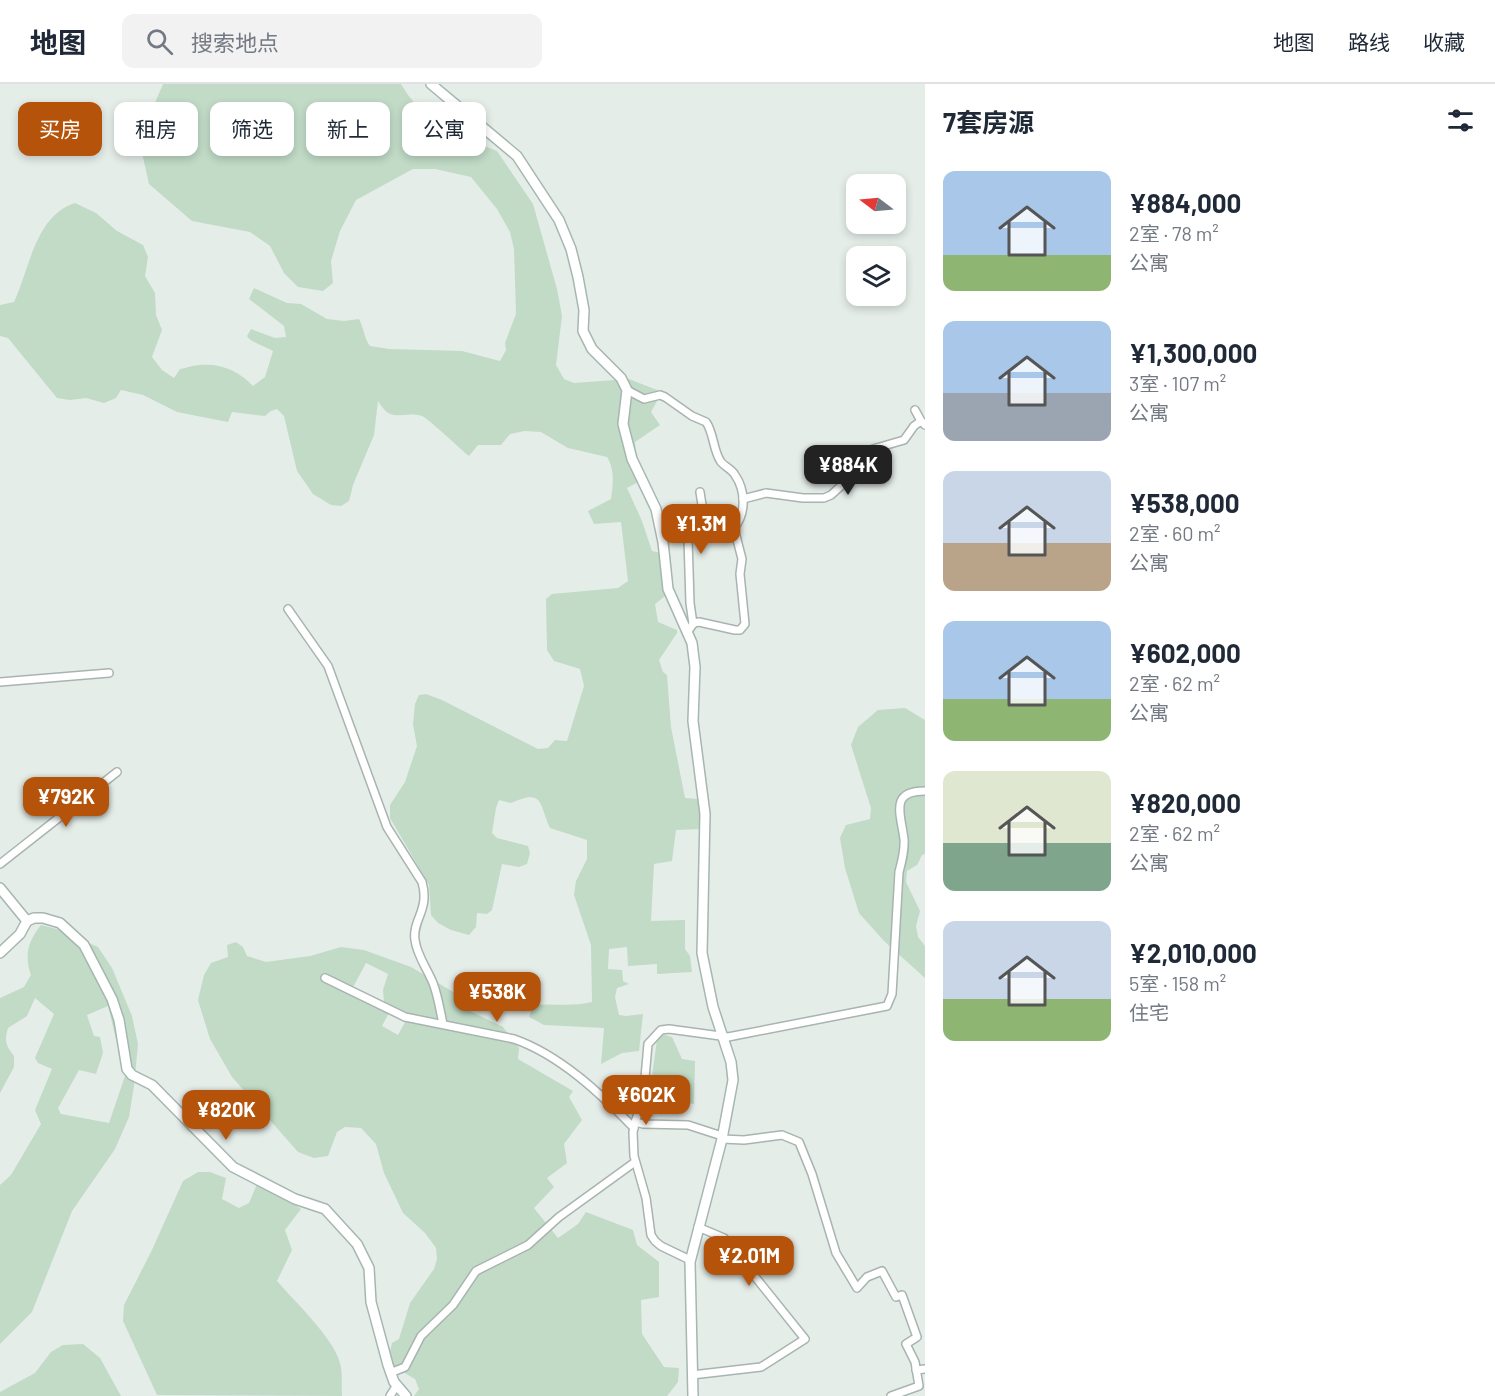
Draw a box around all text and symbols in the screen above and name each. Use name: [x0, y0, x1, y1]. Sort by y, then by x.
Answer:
search box: [122, 14, 542, 68]
text: 地图: [30, 25, 86, 59]
icon: search: [143, 25, 176, 58]
text: 搜索地点: [191, 29, 279, 55]
text: 地图: [1273, 29, 1315, 54]
text: 路线: [1348, 29, 1390, 54]
text: 收藏: [1423, 29, 1465, 54]
chip: 买房: [18, 102, 102, 156]
chip: 租房: [114, 102, 198, 156]
chip: 筛选: [210, 102, 294, 156]
chip: 新上: [306, 102, 390, 156]
chip: 公寓: [402, 102, 486, 156]
icon: filters: [1444, 104, 1477, 137]
text: 7套房源: [943, 106, 1034, 137]
north arrow: [846, 174, 906, 234]
map controls: [846, 174, 906, 306]
text: ¥884,000: [1129, 187, 1241, 218]
icon: home: [991, 195, 1063, 267]
text: 2室 · 78 m²: [1129, 221, 1219, 245]
button: layers: [846, 246, 906, 306]
text: 公寓: [1129, 250, 1169, 274]
text: ¥1,300,000: [1129, 337, 1257, 368]
icon: home: [991, 345, 1063, 417]
text: 3室 · 107 m²: [1129, 371, 1226, 395]
text: 公寓: [1129, 400, 1169, 424]
pin: ¥884K: [806, 445, 890, 496]
text: ¥884K: [818, 452, 878, 476]
text: ¥538,000: [1129, 487, 1240, 518]
icon: home: [991, 495, 1063, 567]
pin: ¥1.3M: [659, 504, 743, 555]
text: ¥1.3M: [675, 511, 727, 535]
text: 2室 · 60 m²: [1129, 521, 1221, 545]
text: 公寓: [1129, 550, 1169, 574]
text: ¥602,000: [1129, 637, 1241, 668]
icon: home: [991, 645, 1063, 717]
text: 2室 · 62 m²: [1129, 671, 1220, 695]
text: 公寓: [1129, 700, 1169, 724]
pin: ¥792K: [24, 777, 108, 828]
text: ¥792K: [37, 784, 95, 808]
text: ¥820,000: [1129, 787, 1241, 818]
icon: home: [991, 795, 1063, 867]
text: 2室 · 62 m²: [1129, 821, 1220, 845]
text: 公寓: [1129, 850, 1169, 874]
text: ¥2,010,000: [1129, 937, 1257, 968]
icon: home: [991, 945, 1063, 1017]
text: 5室 · 158 m²: [1129, 971, 1226, 995]
pin: ¥538K: [455, 972, 539, 1023]
text: ¥538K: [468, 979, 526, 1003]
text: 住宅: [1129, 1000, 1169, 1024]
pin: ¥602K: [604, 1075, 688, 1126]
text: ¥602K: [616, 1082, 676, 1106]
pin: ¥820K: [184, 1090, 268, 1141]
text: ¥820K: [196, 1097, 256, 1121]
pin: ¥2.01M: [700, 1236, 798, 1287]
text: ¥2.01M: [718, 1243, 780, 1267]

